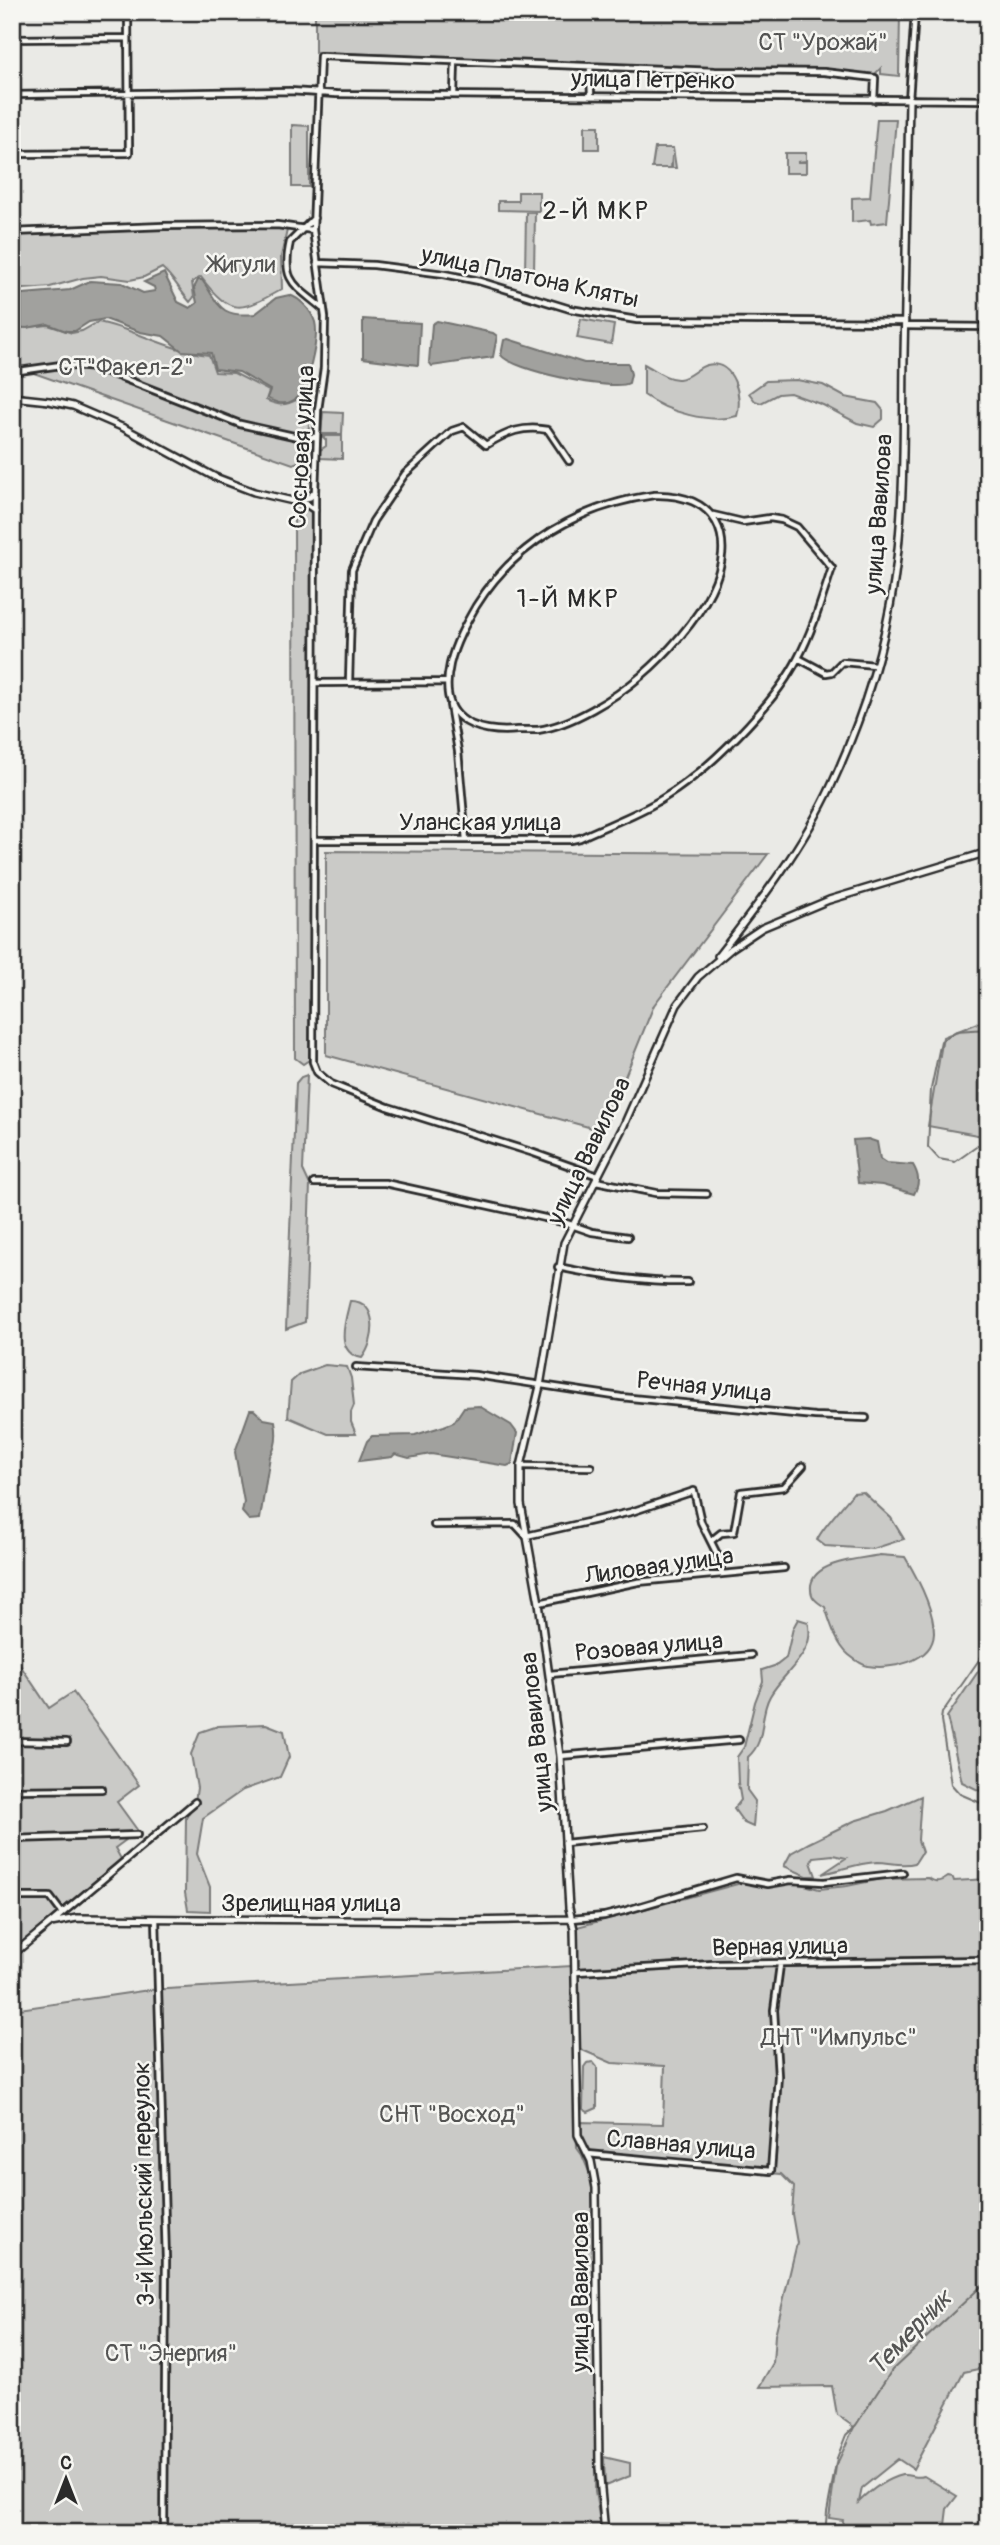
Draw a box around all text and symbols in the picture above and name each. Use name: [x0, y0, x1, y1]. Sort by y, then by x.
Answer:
park label: СТ "Урожай": [758, 28, 888, 57]
street label: улица Петренко: [570, 64, 735, 96]
district label: 2-Й МКР: [542, 195, 650, 227]
street label: улица Платона Кляты: [418, 240, 641, 314]
park label: Жигули: [205, 250, 276, 279]
park label: СТ"Факел-2": [58, 353, 194, 382]
street label: Сосновая улица: [283, 364, 321, 530]
street label: улица Вавилова: [859, 433, 899, 596]
district label: 1-Й МКР: [516, 583, 620, 615]
street label: Уланская улица: [399, 808, 561, 837]
street label: улица Вавилова: [540, 1072, 637, 1230]
street label: Речная улица: [635, 1366, 773, 1408]
street label: Лиловая улица: [582, 1541, 735, 1591]
street label: Розовая улица: [574, 1626, 724, 1668]
street label: улица Вавилова: [514, 1651, 560, 1814]
street label: Зрелищная улица: [221, 1889, 401, 1918]
street label: Верная улица: [712, 1931, 848, 1963]
park label: ДНТ "Импульс": [760, 2023, 917, 2052]
street label: 3-й Июльский переулок: [127, 2062, 161, 2306]
park label: СНТ "Восход": [379, 2100, 525, 2129]
street label: Славная улица: [605, 2124, 757, 2166]
street label: улица Вавилова: [566, 2212, 595, 2373]
water label: Темерник: [861, 2281, 961, 2383]
park label: СТ "Энергия": [105, 2339, 237, 2368]
north arrow: [32, 2444, 102, 2514]
text: С: [60, 2451, 72, 2475]

